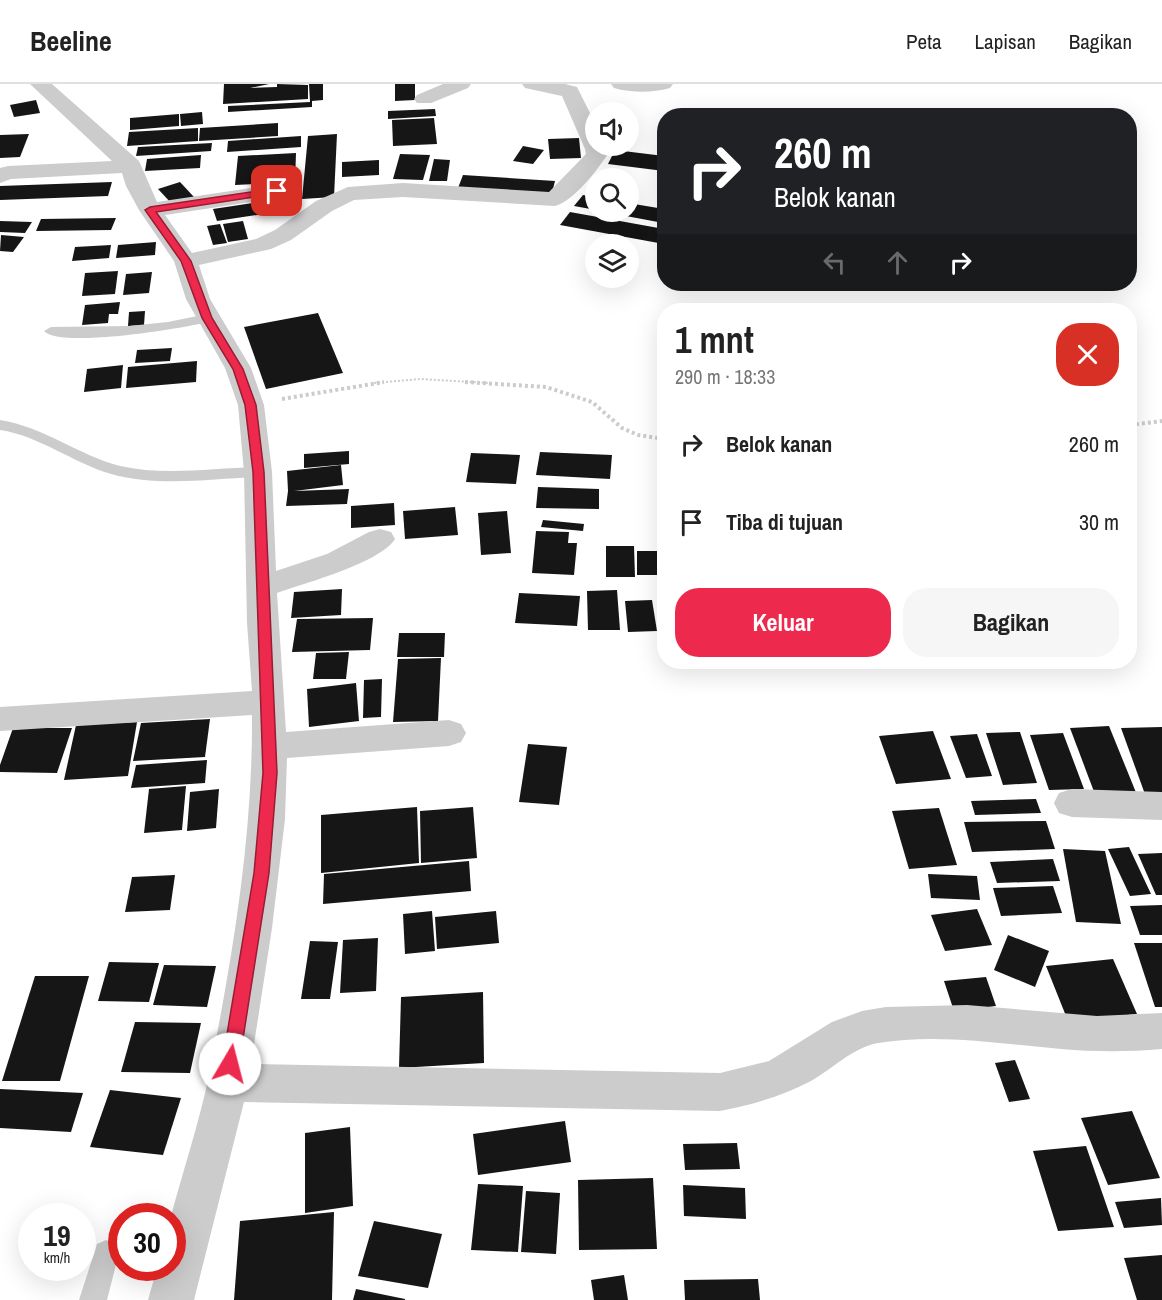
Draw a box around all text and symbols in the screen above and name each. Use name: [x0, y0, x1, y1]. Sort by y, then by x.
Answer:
text: Beeline: [30, 22, 112, 60]
text: Peta: [906, 27, 942, 56]
text: Lapisan: [975, 27, 1036, 56]
text: Bagikan: [1069, 27, 1132, 56]
map controls: [585, 102, 639, 288]
button: sound: [585, 102, 639, 156]
text: 260 m: [774, 125, 872, 181]
icon: right: [675, 132, 753, 210]
pin: [251, 165, 302, 216]
button: search: [585, 168, 639, 222]
icon: arrive: [260, 174, 293, 207]
text: Belok kanan: [774, 179, 896, 215]
button: layers: [585, 234, 639, 288]
icon: left: [818, 246, 851, 279]
icon: ahead: [881, 246, 914, 279]
icon: right: [944, 246, 977, 279]
text: 1 mnt: [675, 316, 754, 364]
button: close: [1056, 323, 1119, 386]
text: 290 m · 18:33: [675, 363, 775, 390]
icon: right: [675, 428, 708, 461]
text: Belok kanan: [726, 429, 832, 459]
text: 260 m: [1069, 429, 1119, 459]
icon: arrive: [675, 506, 708, 539]
text: Tiba di tujuan: [726, 507, 843, 537]
text: 30 m: [1079, 507, 1119, 537]
button: Keluar: [675, 588, 891, 657]
button: Bagikan: [903, 588, 1119, 657]
position arrow: [198, 1032, 262, 1096]
speed limit sign: 30: [108, 1203, 186, 1281]
text: 19: [43, 1215, 71, 1255]
text: km/h: [44, 1247, 70, 1268]

